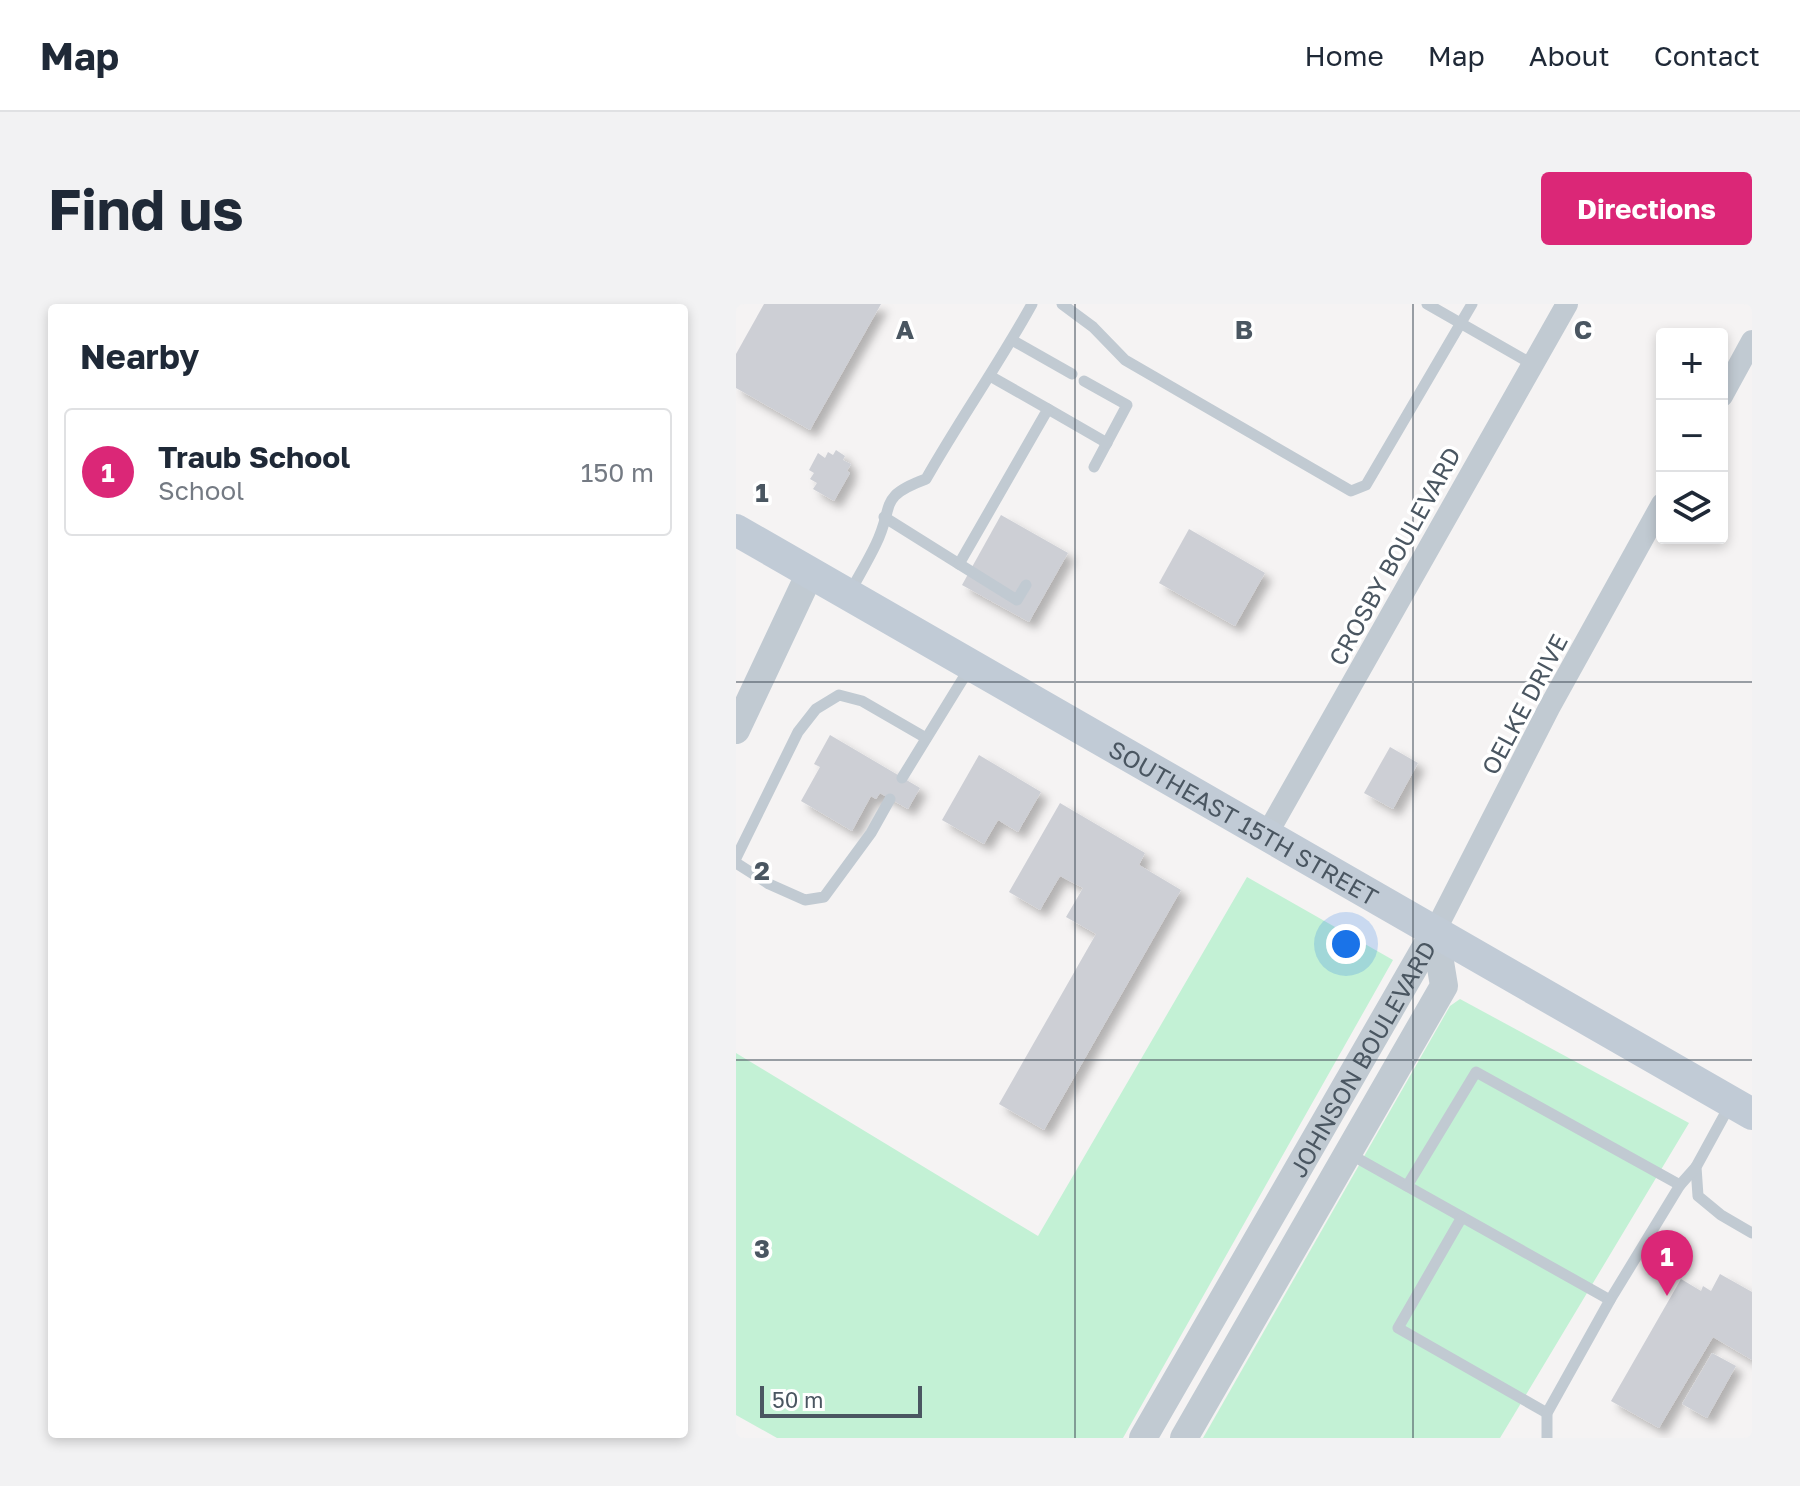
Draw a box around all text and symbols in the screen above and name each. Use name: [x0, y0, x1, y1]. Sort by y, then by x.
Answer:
text: Map: [40, 33, 119, 78]
text: Home: [1305, 39, 1384, 72]
text: Map: [1428, 39, 1485, 72]
text: About: [1529, 39, 1610, 72]
text: Contact: [1654, 39, 1760, 72]
button: Directions: [1541, 172, 1752, 245]
text: Find us: [48, 175, 244, 242]
text: A: [896, 314, 915, 345]
text: B: [1235, 314, 1253, 345]
text: C: [1574, 314, 1592, 345]
map controls: [1656, 328, 1728, 544]
button: +: [1656, 328, 1728, 400]
text: Nearby: [80, 336, 200, 376]
button: −: [1656, 400, 1728, 472]
text: Traub School: [158, 439, 350, 475]
street label: CROSBY BOULEVARD: [1322, 442, 1466, 670]
text: 1: [101, 457, 115, 488]
text: 150 m: [581, 457, 654, 488]
button: layers: [1656, 472, 1728, 544]
text: School: [158, 475, 244, 506]
text: 1: [755, 477, 769, 508]
street label: OELKE DRIVE: [1475, 629, 1573, 779]
street label: SOUTHEAST 15TH STREET: [1104, 733, 1384, 911]
text: 2: [754, 855, 770, 886]
your location: [1326, 924, 1366, 964]
street label: JOHNSON BOULEVARD: [1282, 935, 1441, 1182]
pin: 1: [1641, 1230, 1693, 1296]
text: 3: [754, 1233, 770, 1264]
scale bar: [760, 1382, 922, 1418]
text: 50 m: [772, 1386, 823, 1413]

